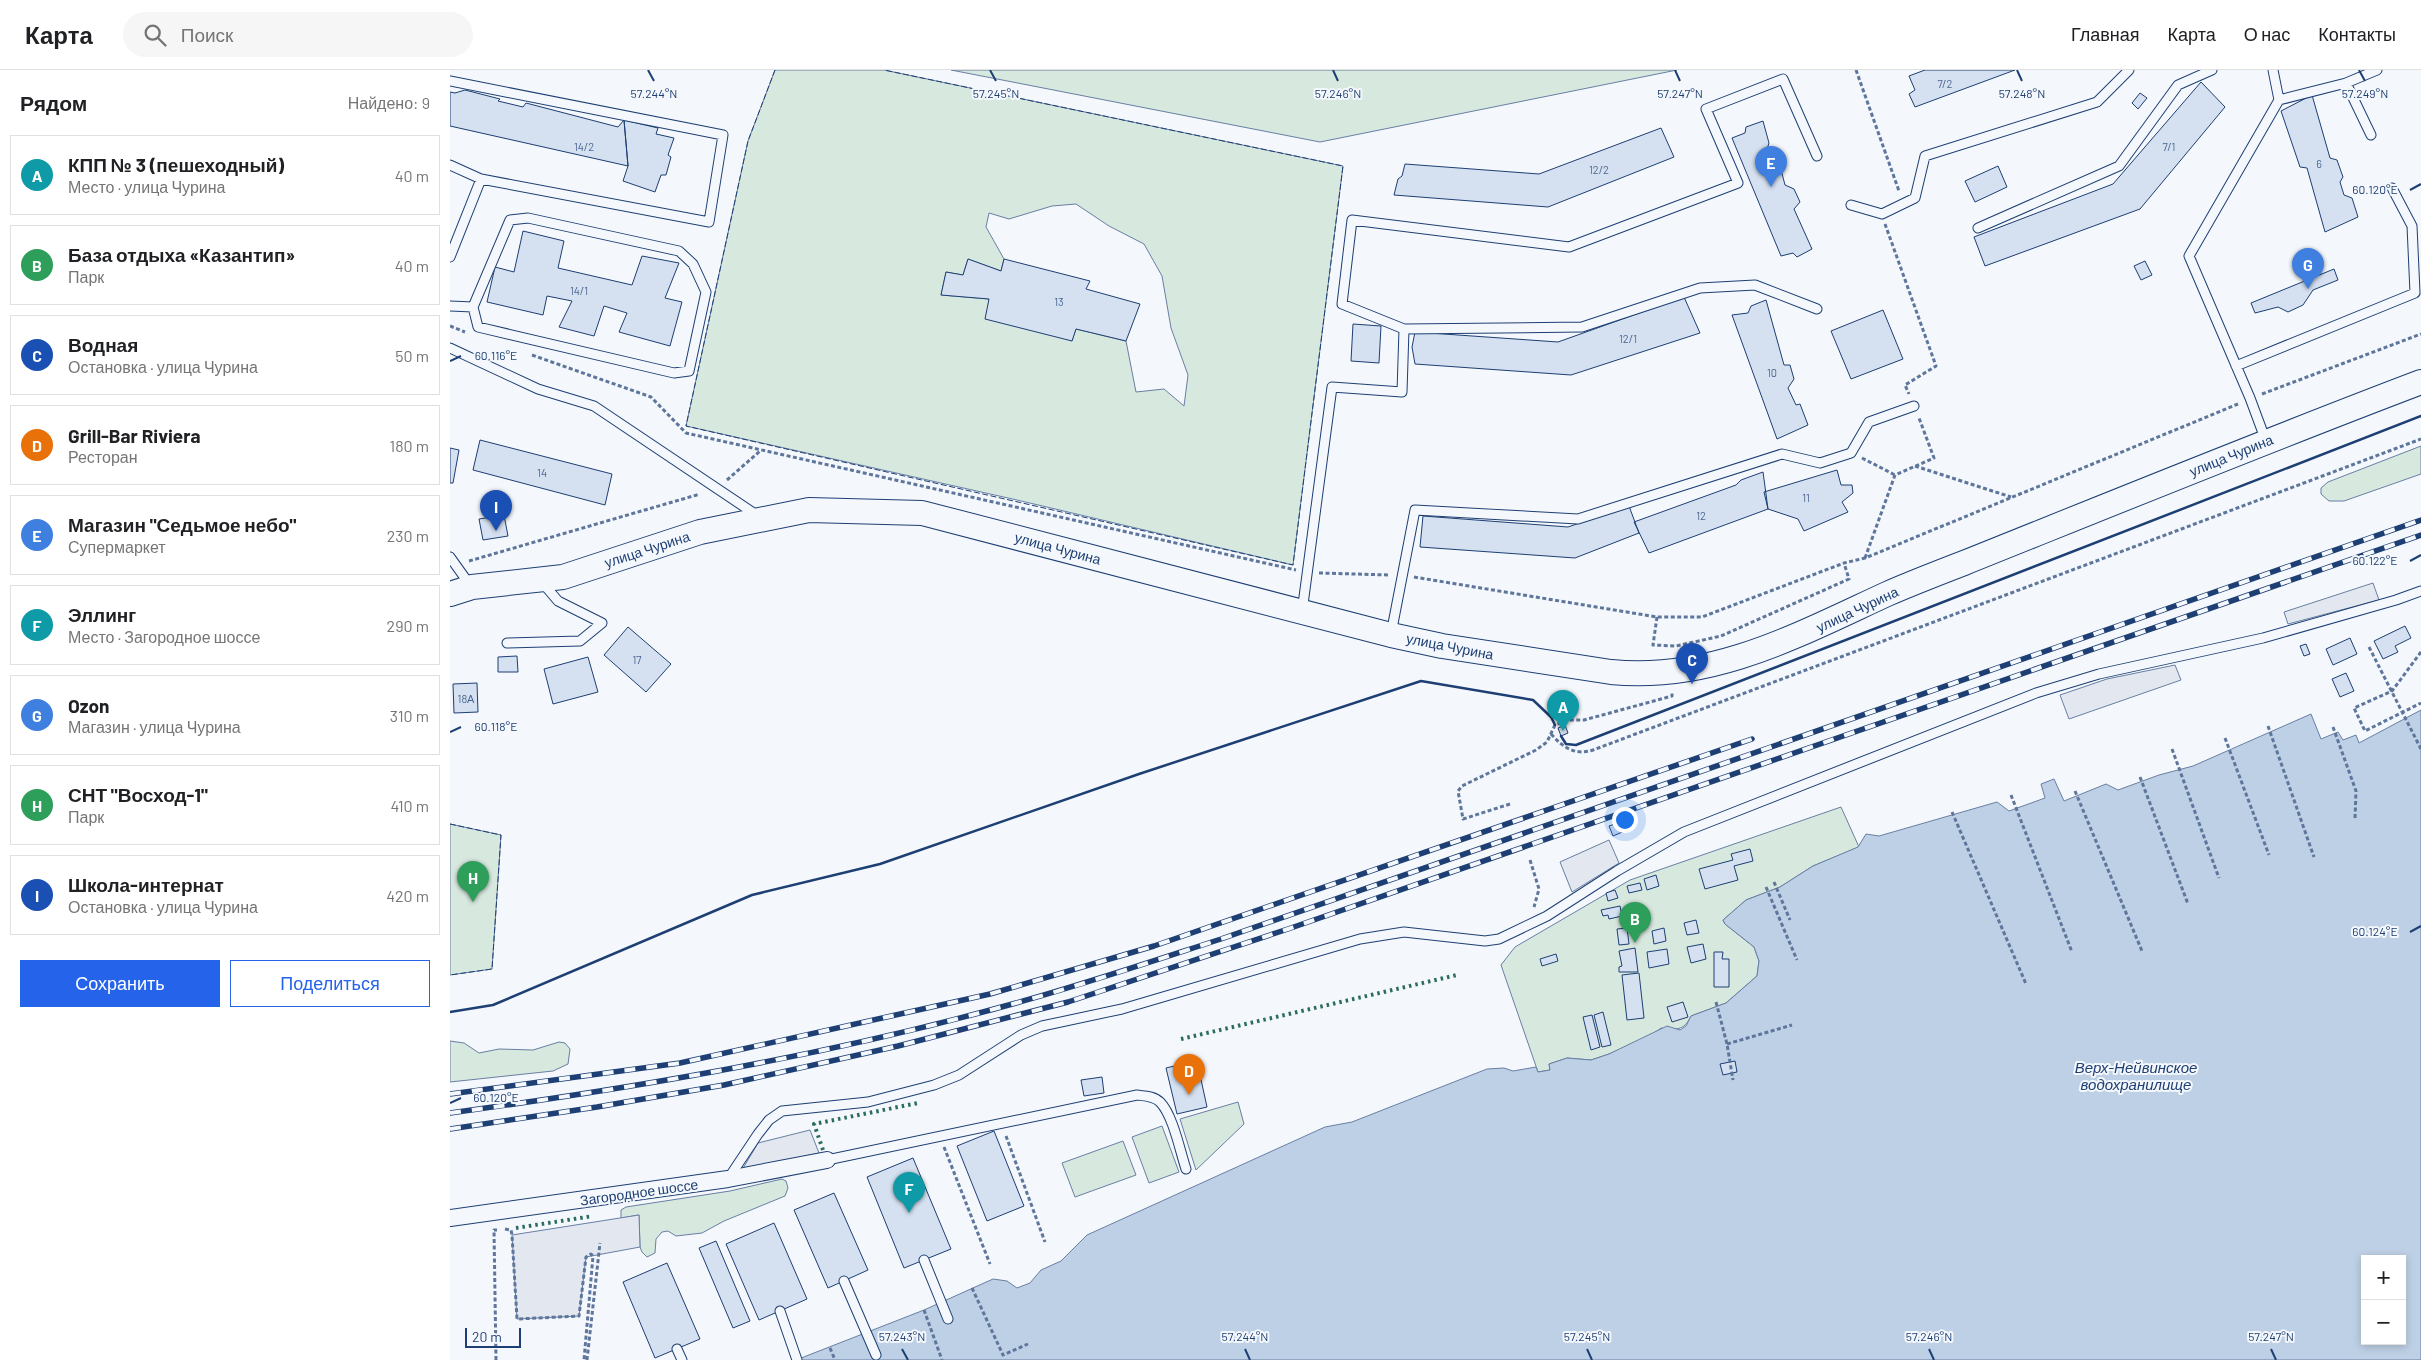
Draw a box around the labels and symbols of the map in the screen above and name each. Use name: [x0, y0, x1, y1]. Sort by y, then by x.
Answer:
house number: 7/2: [1938, 77, 1953, 90]
text: 57.244°N: [631, 86, 677, 100]
text: 57.245°N: [973, 86, 1019, 100]
text: 57.246°N: [1315, 86, 1361, 100]
text: 57.247°N: [1657, 86, 1703, 100]
text: 57.248°N: [1999, 86, 2045, 100]
text: 57.249°N: [2342, 86, 2388, 100]
house number: 14/2: [574, 140, 594, 153]
house number: 7/1: [2163, 140, 2175, 153]
pin: E: [1755, 146, 1787, 187]
house number: 6: [2316, 157, 2322, 170]
house number: 12/2: [1589, 163, 1609, 176]
text: 60.120°E: [2352, 182, 2398, 196]
pin: G: [2292, 248, 2324, 289]
house number: 14/1: [570, 284, 588, 297]
house number: 13: [1054, 295, 1064, 308]
house number: 12/1: [1619, 332, 1637, 345]
text: 60.116°E: [475, 348, 517, 362]
house number: 10: [1767, 366, 1777, 379]
street label: улица Чурина: [2187, 430, 2275, 479]
house number: 14: [537, 466, 547, 479]
pin: I: [480, 490, 512, 531]
house number: 11: [1802, 491, 1810, 504]
house number: 12: [1696, 509, 1706, 522]
street label: улица Чурина: [602, 527, 692, 571]
street label: улица Чурина: [1013, 528, 1103, 568]
text: 60.122°E: [2352, 553, 2398, 567]
street label: улица Чурина: [1813, 582, 1901, 635]
street label: улица Чурина: [1405, 629, 1495, 663]
pin: C: [1676, 643, 1708, 684]
house number: 17: [632, 653, 642, 666]
pin: A: [1547, 690, 1579, 731]
house number: 18А: [458, 692, 475, 705]
text: 60.118°E: [475, 719, 517, 733]
your location: [1612, 807, 1638, 833]
pin: H: [457, 861, 489, 902]
pin: B: [1619, 902, 1651, 943]
text: 60.124°E: [2352, 924, 2398, 938]
pin: D: [1173, 1054, 1205, 1095]
water label: Верх-Нейвинское водохранилище: [2075, 1058, 2197, 1093]
text: 60.120°E: [473, 1090, 519, 1104]
pin: F: [893, 1172, 925, 1213]
street label: Загородное шоссе: [579, 1175, 699, 1209]
scale bar: [465, 1325, 521, 1348]
text: 57.243°N: [879, 1329, 925, 1343]
text: 57.244°N: [1222, 1329, 1268, 1343]
text: 57.245°N: [1564, 1329, 1610, 1343]
text: 57.246°N: [1906, 1329, 1952, 1343]
text: 57.247°N: [2248, 1329, 2294, 1343]

